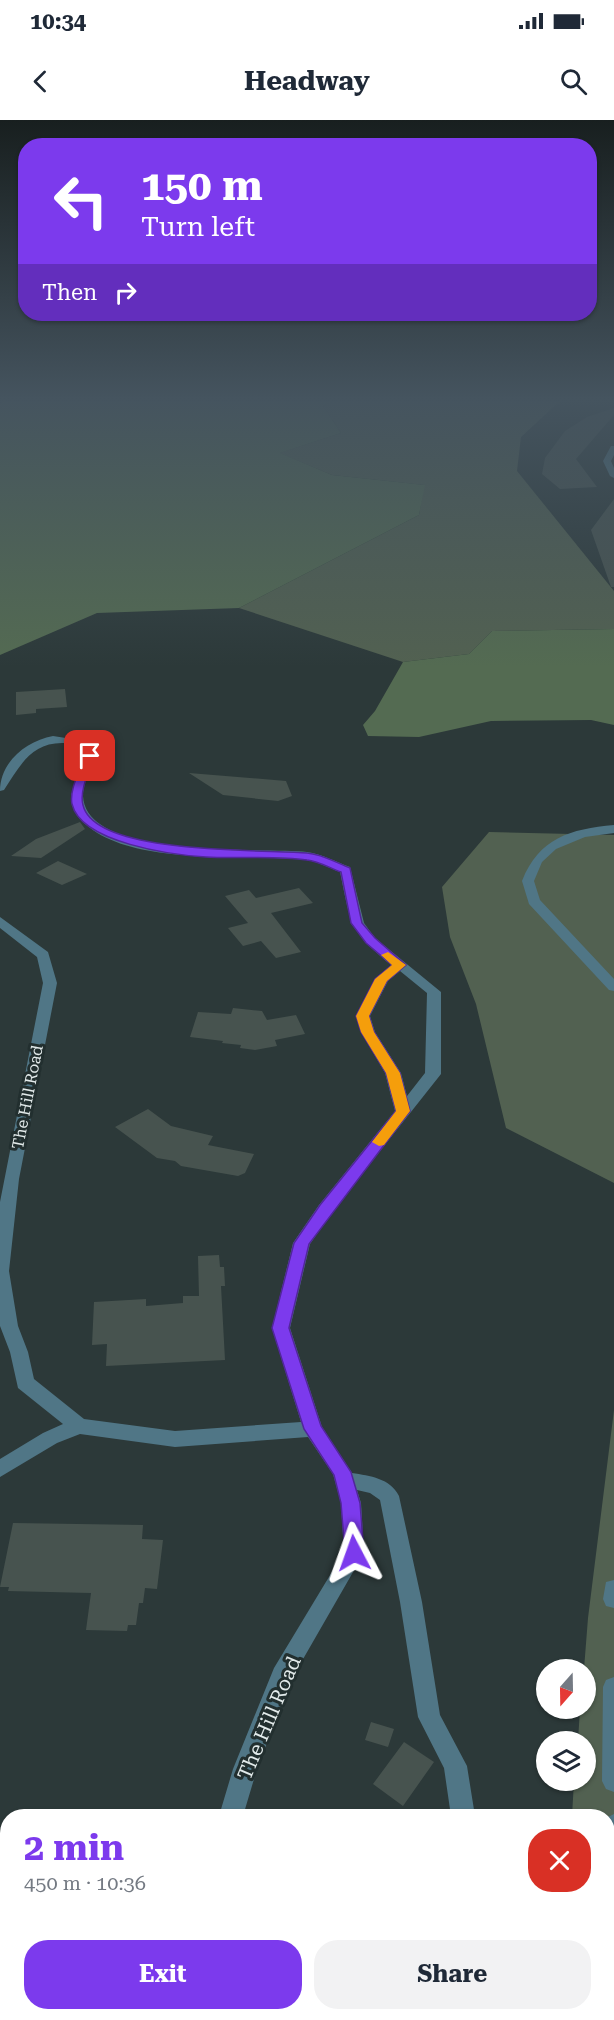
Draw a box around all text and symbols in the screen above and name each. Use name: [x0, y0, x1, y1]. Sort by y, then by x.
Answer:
text: 10:34: [30, 9, 86, 34]
icon: back: [24, 65, 57, 98]
text: Headway: [244, 65, 370, 97]
icon: search: [557, 65, 590, 98]
text: 150 m: [141, 161, 263, 210]
icon: left: [42, 162, 120, 240]
text: Turn left: [141, 211, 255, 243]
icon: right: [109, 276, 142, 309]
text: Then: [42, 280, 97, 305]
pin: [64, 730, 115, 781]
icon: arrive: [73, 739, 106, 772]
street label: The Hill Road: [8, 1043, 47, 1151]
position arrow: [322, 1521, 386, 1585]
street label: The Hill Road: [232, 1652, 306, 1783]
north arrow: [536, 1659, 596, 1719]
map controls: [536, 1659, 596, 1791]
button: layers: [536, 1731, 596, 1791]
text: 2 min: [24, 1827, 124, 1869]
button: close: [528, 1829, 591, 1892]
text: 450 m · 10:36: [24, 1871, 146, 1895]
button: Exit: [24, 1940, 302, 2009]
button: Share: [314, 1940, 591, 2009]

